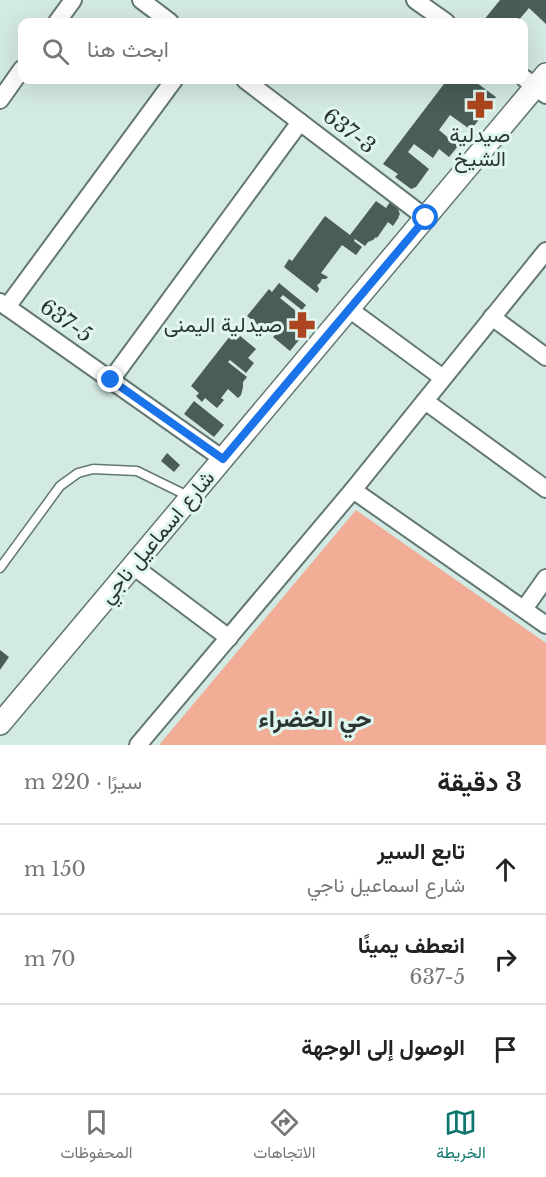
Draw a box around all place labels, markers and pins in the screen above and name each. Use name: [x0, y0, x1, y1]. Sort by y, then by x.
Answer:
pharmacy icon: صيدلية الشيخ: [465, 90, 495, 120]
place label: صيدلية الشيخ: [450, 122, 510, 173]
pharmacy icon: صيدلية اليمنى: [287, 310, 317, 340]
place label: صيدلية اليمنى: [164, 312, 282, 338]

